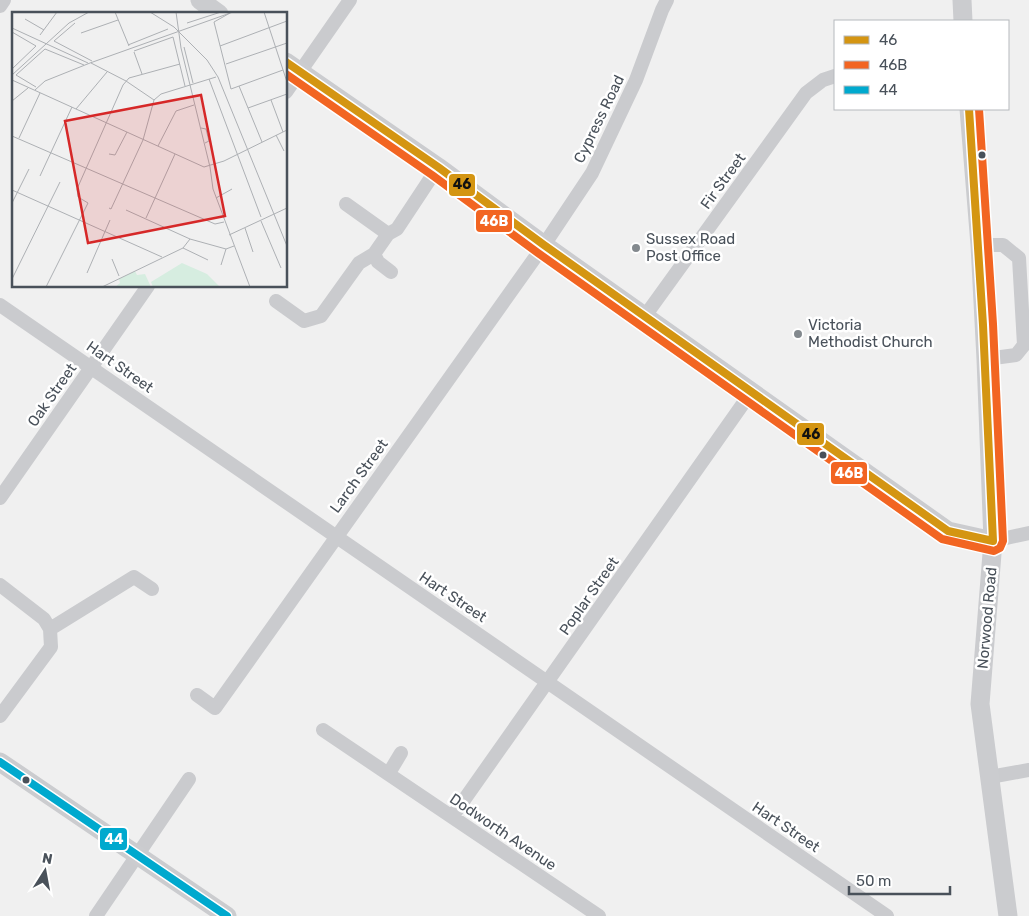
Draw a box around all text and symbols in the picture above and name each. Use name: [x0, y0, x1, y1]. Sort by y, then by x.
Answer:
inset map: [12, 12, 288, 288]
legend: [834, 20, 1009, 110]
text: 46: [879, 31, 897, 49]
text: 46B: [879, 56, 907, 74]
street label: Cypress Road: [570, 72, 628, 166]
text: 44: [879, 81, 898, 99]
street label: Fir Street: [697, 149, 749, 213]
unlabelled marker: [977, 150, 987, 160]
line badge: 46: [448, 173, 476, 197]
text: 46: [453, 176, 471, 193]
line badge: 46B: [475, 209, 513, 233]
text: 46B: [480, 213, 508, 230]
place label: Sussex Road Post Office: [646, 230, 735, 265]
marker: Sussex Road Post Office: [630, 242, 642, 254]
place label: Victoria Methodist Church: [808, 316, 933, 351]
marker: Victoria Methodist Church: [792, 328, 804, 340]
street label: Hart Street: [83, 337, 157, 397]
street label: Oak Street: [24, 360, 80, 430]
line badge: 46: [796, 422, 825, 446]
text: 46: [802, 426, 820, 443]
street label: Larch Street: [326, 436, 392, 516]
unlabelled marker: [818, 450, 828, 460]
line badge: 46B: [830, 461, 868, 485]
text: 46B: [835, 465, 863, 482]
street label: Poplar Street: [555, 553, 623, 639]
street label: Norwood Road: [974, 566, 1000, 670]
street label: Hart Street: [416, 568, 490, 626]
unlabelled marker: [21, 775, 31, 785]
street label: Dodworth Avenue: [446, 790, 560, 874]
street label: Hart Street: [749, 798, 823, 856]
line badge: 44: [99, 827, 128, 851]
text: 44: [104, 831, 124, 848]
north arrow: [20, 846, 70, 896]
text: N: [41, 849, 54, 868]
scale bar: [849, 864, 950, 896]
text: 50 m: [856, 872, 891, 890]

